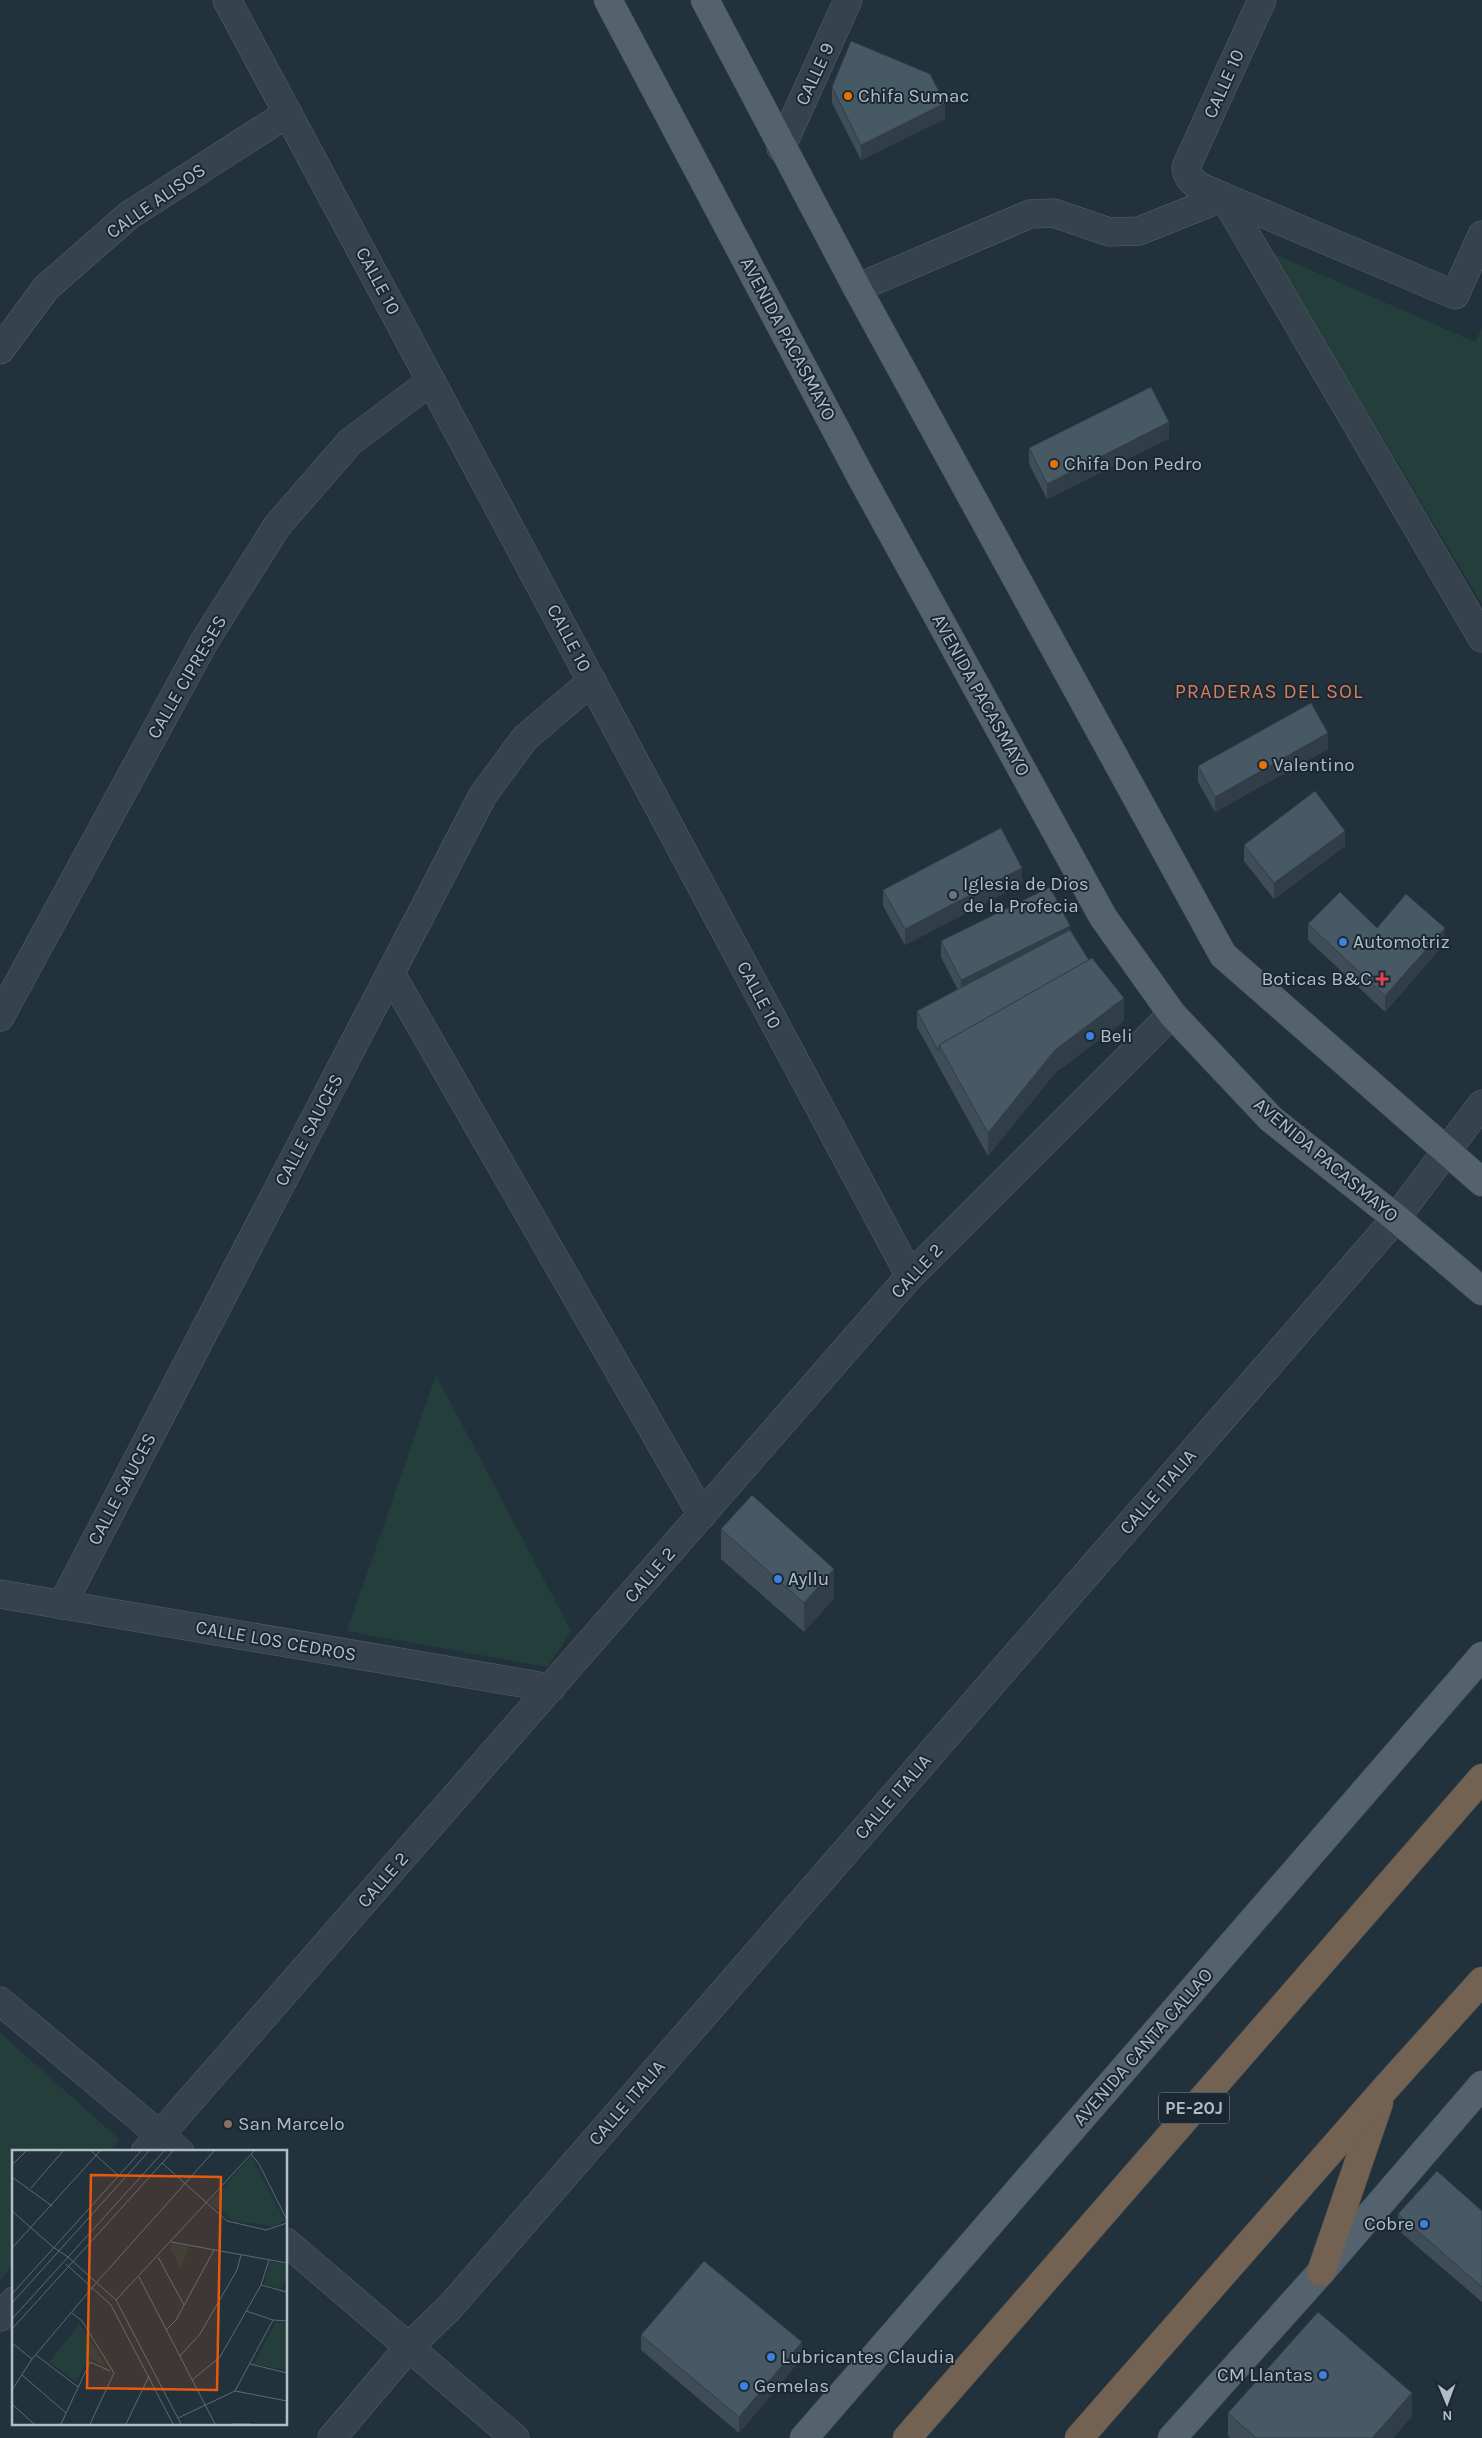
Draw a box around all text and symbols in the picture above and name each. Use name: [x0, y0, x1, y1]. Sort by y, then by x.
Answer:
street label: CALLE 9: [791, 39, 839, 109]
street label: CALLE 10: [1199, 46, 1249, 122]
place label: Chifa Sumac: [858, 85, 969, 107]
marker: Chifa Sumac: [842, 90, 854, 102]
street label: CALLE ALISOS: [102, 159, 210, 243]
street label: CALLE 10: [351, 244, 405, 318]
street label: AVENIDA PACASMAYO: [736, 254, 840, 424]
place label: Chifa Don Pedro: [1064, 453, 1202, 475]
marker: Chifa Don Pedro: [1048, 458, 1060, 470]
street label: CALLE 10: [542, 601, 596, 675]
street label: AVENIDA PACASMAYO: [927, 610, 1035, 780]
street label: CALLE CIPRESES: [143, 611, 231, 743]
district label: PRADERAS DEL SOL: [1175, 680, 1363, 703]
place label: Valentino: [1273, 754, 1355, 776]
marker: Valentino: [1257, 759, 1269, 771]
place label: Iglesia de Dios de la Profecia: [963, 873, 1089, 917]
marker: Iglesia de Dios de la Profecia: [947, 889, 959, 901]
place label: Automotriz: [1353, 931, 1450, 953]
marker: Automotriz: [1337, 936, 1349, 948]
street label: CALLE 10: [732, 958, 786, 1032]
place label: Boticas B&C: [1261, 968, 1372, 990]
marker: Boticas B&C: [1376, 973, 1388, 985]
place label: Beli: [1100, 1025, 1133, 1047]
marker: Beli: [1084, 1030, 1096, 1042]
street label: CALLE SAUCES: [270, 1070, 348, 1190]
street label: AVENIDA PACASMAYO: [1249, 1093, 1403, 1227]
street label: CALLE 2: [886, 1239, 948, 1303]
street label: CALLE SAUCES: [83, 1429, 161, 1549]
street label: CALLE ITALIA: [1115, 1445, 1201, 1539]
street label: CALLE 2: [620, 1543, 680, 1607]
place label: Ayllu: [788, 1568, 829, 1590]
marker: Ayllu: [772, 1573, 784, 1585]
street label: CALLE LOS CEDROS: [194, 1616, 358, 1666]
street label: CALLE ITALIA: [850, 1750, 936, 1844]
street label: CALLE 2: [353, 1848, 413, 1912]
street label: AVENIDA CANTA CALLAO: [1069, 1964, 1217, 2130]
street label: CALLE ITALIA: [584, 2056, 670, 2150]
road number: PE-20J: [1159, 2092, 1229, 2124]
place label: San Marcelo: [238, 2113, 345, 2135]
marker: San Marcelo: [222, 2118, 234, 2130]
inset map: [12, 2150, 288, 2426]
place label: Cobre: [1364, 2213, 1414, 2235]
marker: Cobre: [1418, 2218, 1430, 2230]
place label: Lubricantes Claudia: [781, 2346, 955, 2368]
marker: Lubricantes Claudia: [765, 2351, 777, 2363]
place label: CM Llantas: [1217, 2364, 1313, 2386]
marker: CM Llantas: [1317, 2369, 1329, 2381]
place label: Gemelas: [754, 2375, 829, 2397]
north arrow: [1422, 2378, 1472, 2428]
marker: Gemelas: [738, 2380, 750, 2392]
text: N: [1442, 2407, 1452, 2424]

